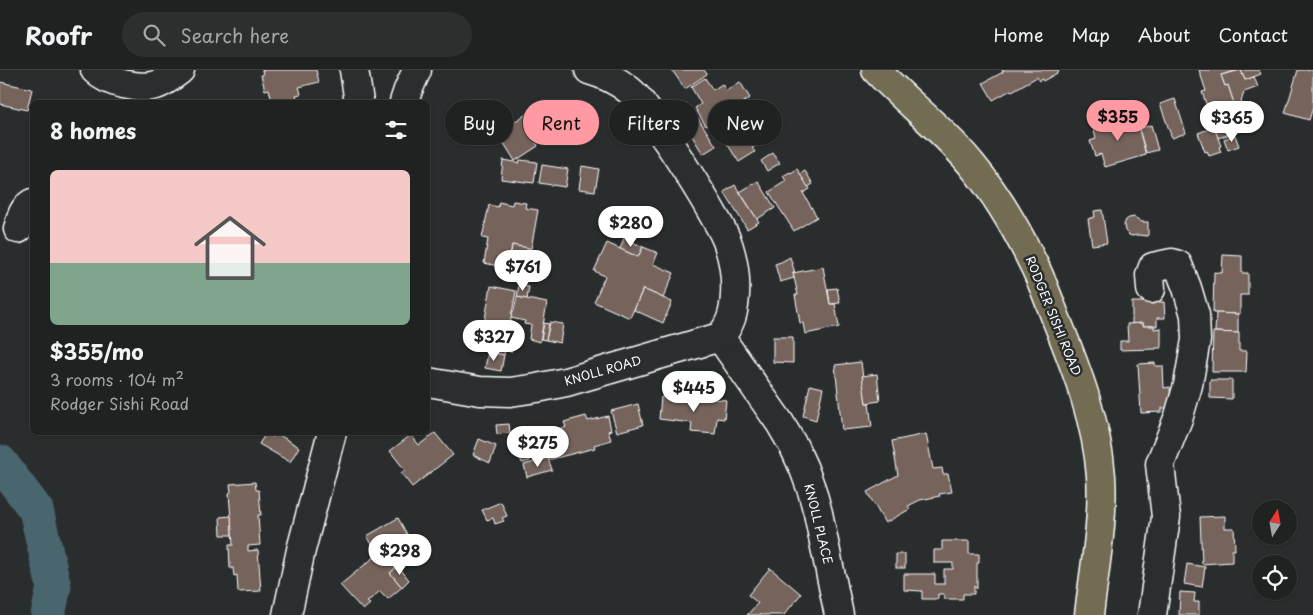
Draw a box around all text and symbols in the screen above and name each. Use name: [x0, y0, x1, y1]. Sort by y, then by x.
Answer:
search box: [122, 12, 472, 57]
text: Roofr: [25, 17, 92, 53]
icon: search: [140, 21, 168, 49]
text: Search here: [180, 21, 289, 49]
text: Home: [993, 21, 1043, 48]
text: Map: [1071, 21, 1110, 48]
text: About: [1138, 21, 1190, 48]
text: Contact: [1218, 21, 1288, 48]
chip: Buy: [445, 100, 513, 145]
chip: Rent: [523, 100, 599, 145]
chip: Filters: [609, 100, 698, 145]
chip: New: [708, 100, 782, 145]
pin: $355: [1088, 100, 1148, 142]
pin: $365: [1202, 100, 1262, 143]
text: $355: [1097, 104, 1139, 128]
text: $365: [1211, 105, 1253, 129]
text: 8 homes: [50, 114, 136, 146]
icon: filters: [382, 116, 410, 144]
icon: home: [185, 203, 275, 293]
pin: $280: [601, 206, 661, 248]
text: $280: [609, 210, 653, 234]
pin: $761: [493, 250, 553, 292]
street label: RODGER SISHI ROAD: [1022, 253, 1086, 378]
text: $761: [505, 254, 541, 278]
pin: $327: [464, 320, 524, 362]
text: $327: [474, 324, 514, 348]
text: $355/mo: [50, 335, 144, 367]
street label: KNOLL ROAD: [562, 350, 643, 390]
text: 3 rooms · 104 m²: [50, 367, 184, 391]
pin: $445: [664, 370, 724, 413]
text: $445: [673, 375, 715, 399]
text: Rodger Sishi Road: [50, 391, 189, 415]
pin: $275: [508, 426, 568, 468]
text: $275: [518, 430, 558, 454]
street label: KNOLL PLACE: [800, 482, 838, 566]
north arrow: [1252, 500, 1298, 545]
map controls: [1252, 500, 1297, 600]
pin: $298: [370, 534, 430, 576]
text: $298: [379, 538, 421, 562]
button: locate: [1252, 555, 1297, 600]

